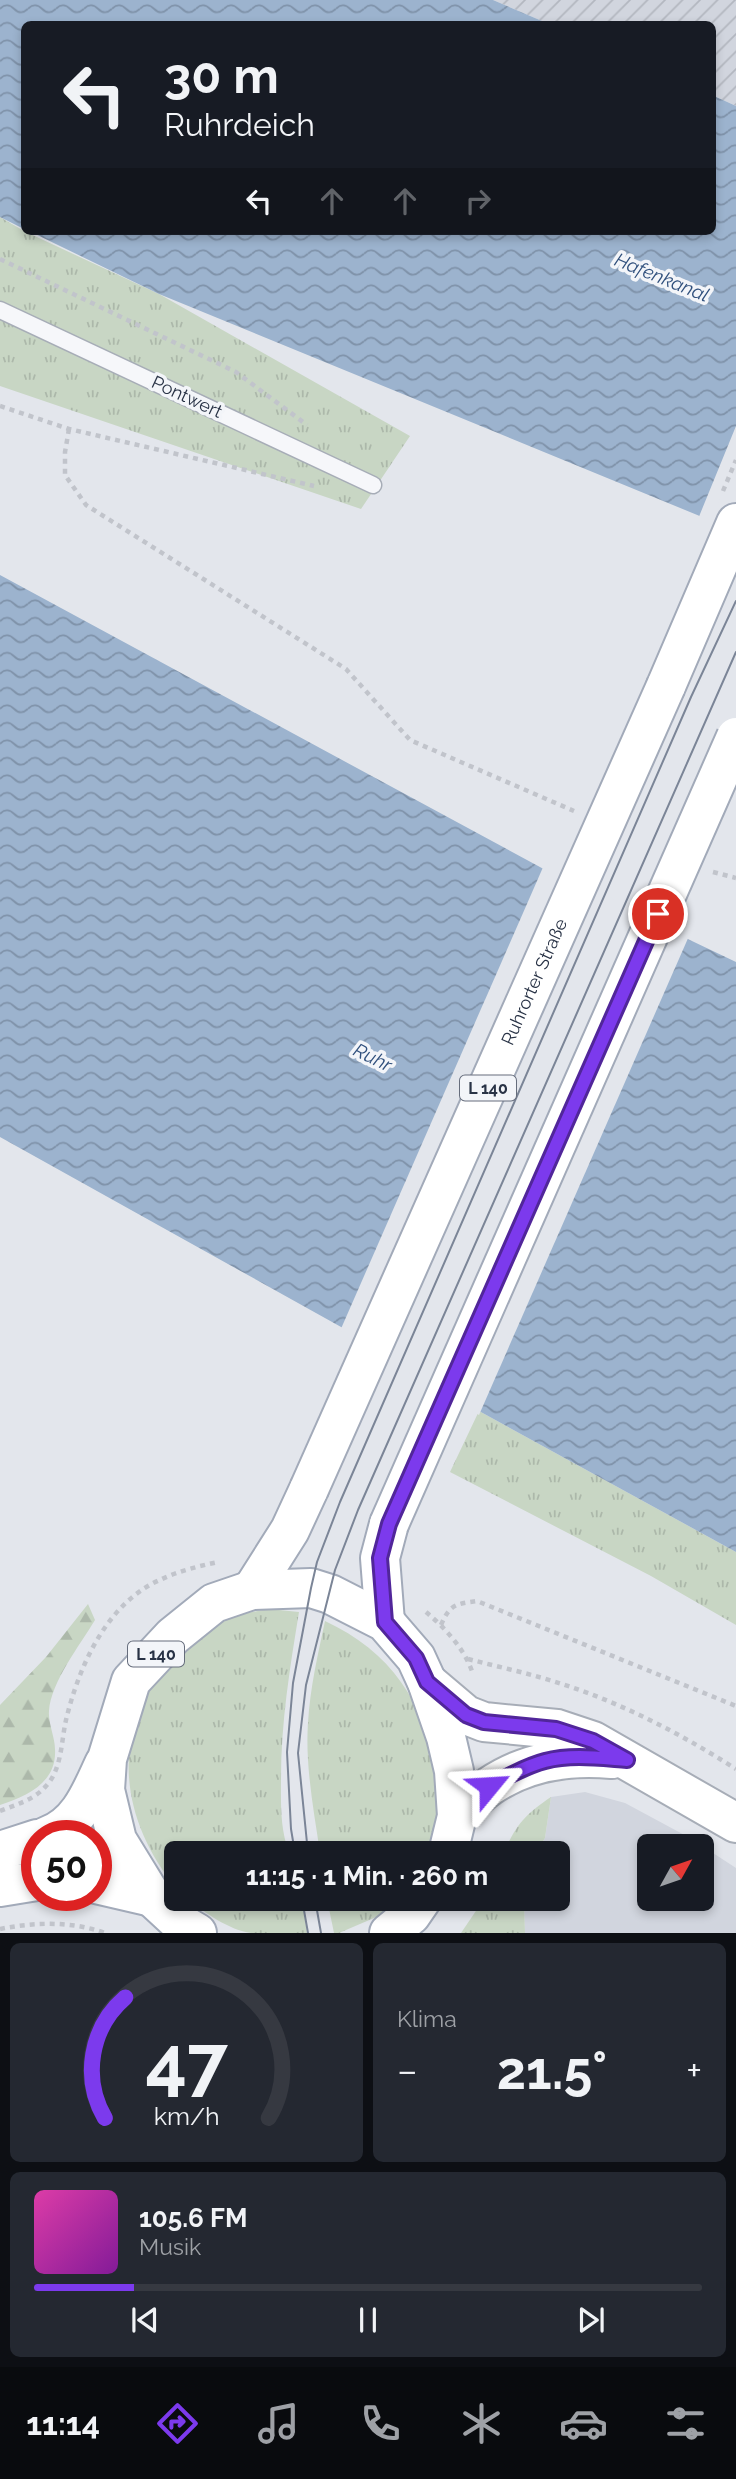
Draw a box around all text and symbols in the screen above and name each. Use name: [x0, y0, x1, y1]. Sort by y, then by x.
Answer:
text: 30 m: [164, 47, 279, 104]
icon: left: [49, 49, 140, 140]
text: Ruhrdeich: [164, 106, 315, 143]
icon: left: [240, 182, 278, 220]
icon: ahead: [313, 182, 351, 220]
icon: ahead: [386, 182, 424, 220]
icon: right: [459, 182, 497, 220]
water label: Hafenkanal: [612, 248, 712, 306]
street label: Pontwert: [149, 371, 226, 422]
pin: [628, 884, 688, 944]
icon: arrive: [639, 895, 677, 933]
street label: Ruhrorter Straße: [497, 915, 571, 1048]
water label: Ruhr: [350, 1038, 397, 1076]
road number: L 140: [460, 1076, 516, 1100]
road number: L 140: [128, 1642, 184, 1666]
position arrow: [452, 1749, 526, 1823]
speed limit sign: 50: [21, 1820, 112, 1911]
north arrow: [637, 1834, 714, 1911]
map controls: [637, 1834, 714, 1911]
text: 11:15 · 1 Min. · 260 m: [246, 1861, 488, 1891]
text: Klima: [397, 2005, 457, 2032]
text: 47: [145, 2021, 228, 2106]
text: 21.5°: [497, 2040, 607, 2101]
text: −: [397, 2048, 417, 2093]
text: +: [686, 2048, 702, 2093]
text: km/h: [154, 2101, 219, 2131]
text: 105.6 FM: [139, 2203, 248, 2233]
text: Musik: [139, 2233, 201, 2260]
icon: previous: [126, 2301, 164, 2339]
icon: pause: [349, 2301, 387, 2339]
icon: next: [572, 2301, 610, 2339]
icon: directions: [153, 2399, 202, 2448]
icon: music: [254, 2399, 303, 2448]
icon: phone: [356, 2399, 405, 2448]
icon: climate: [457, 2399, 506, 2448]
icon: car: [559, 2399, 608, 2448]
icon: filters: [661, 2399, 710, 2448]
text: 11:14: [26, 2405, 100, 2442]

